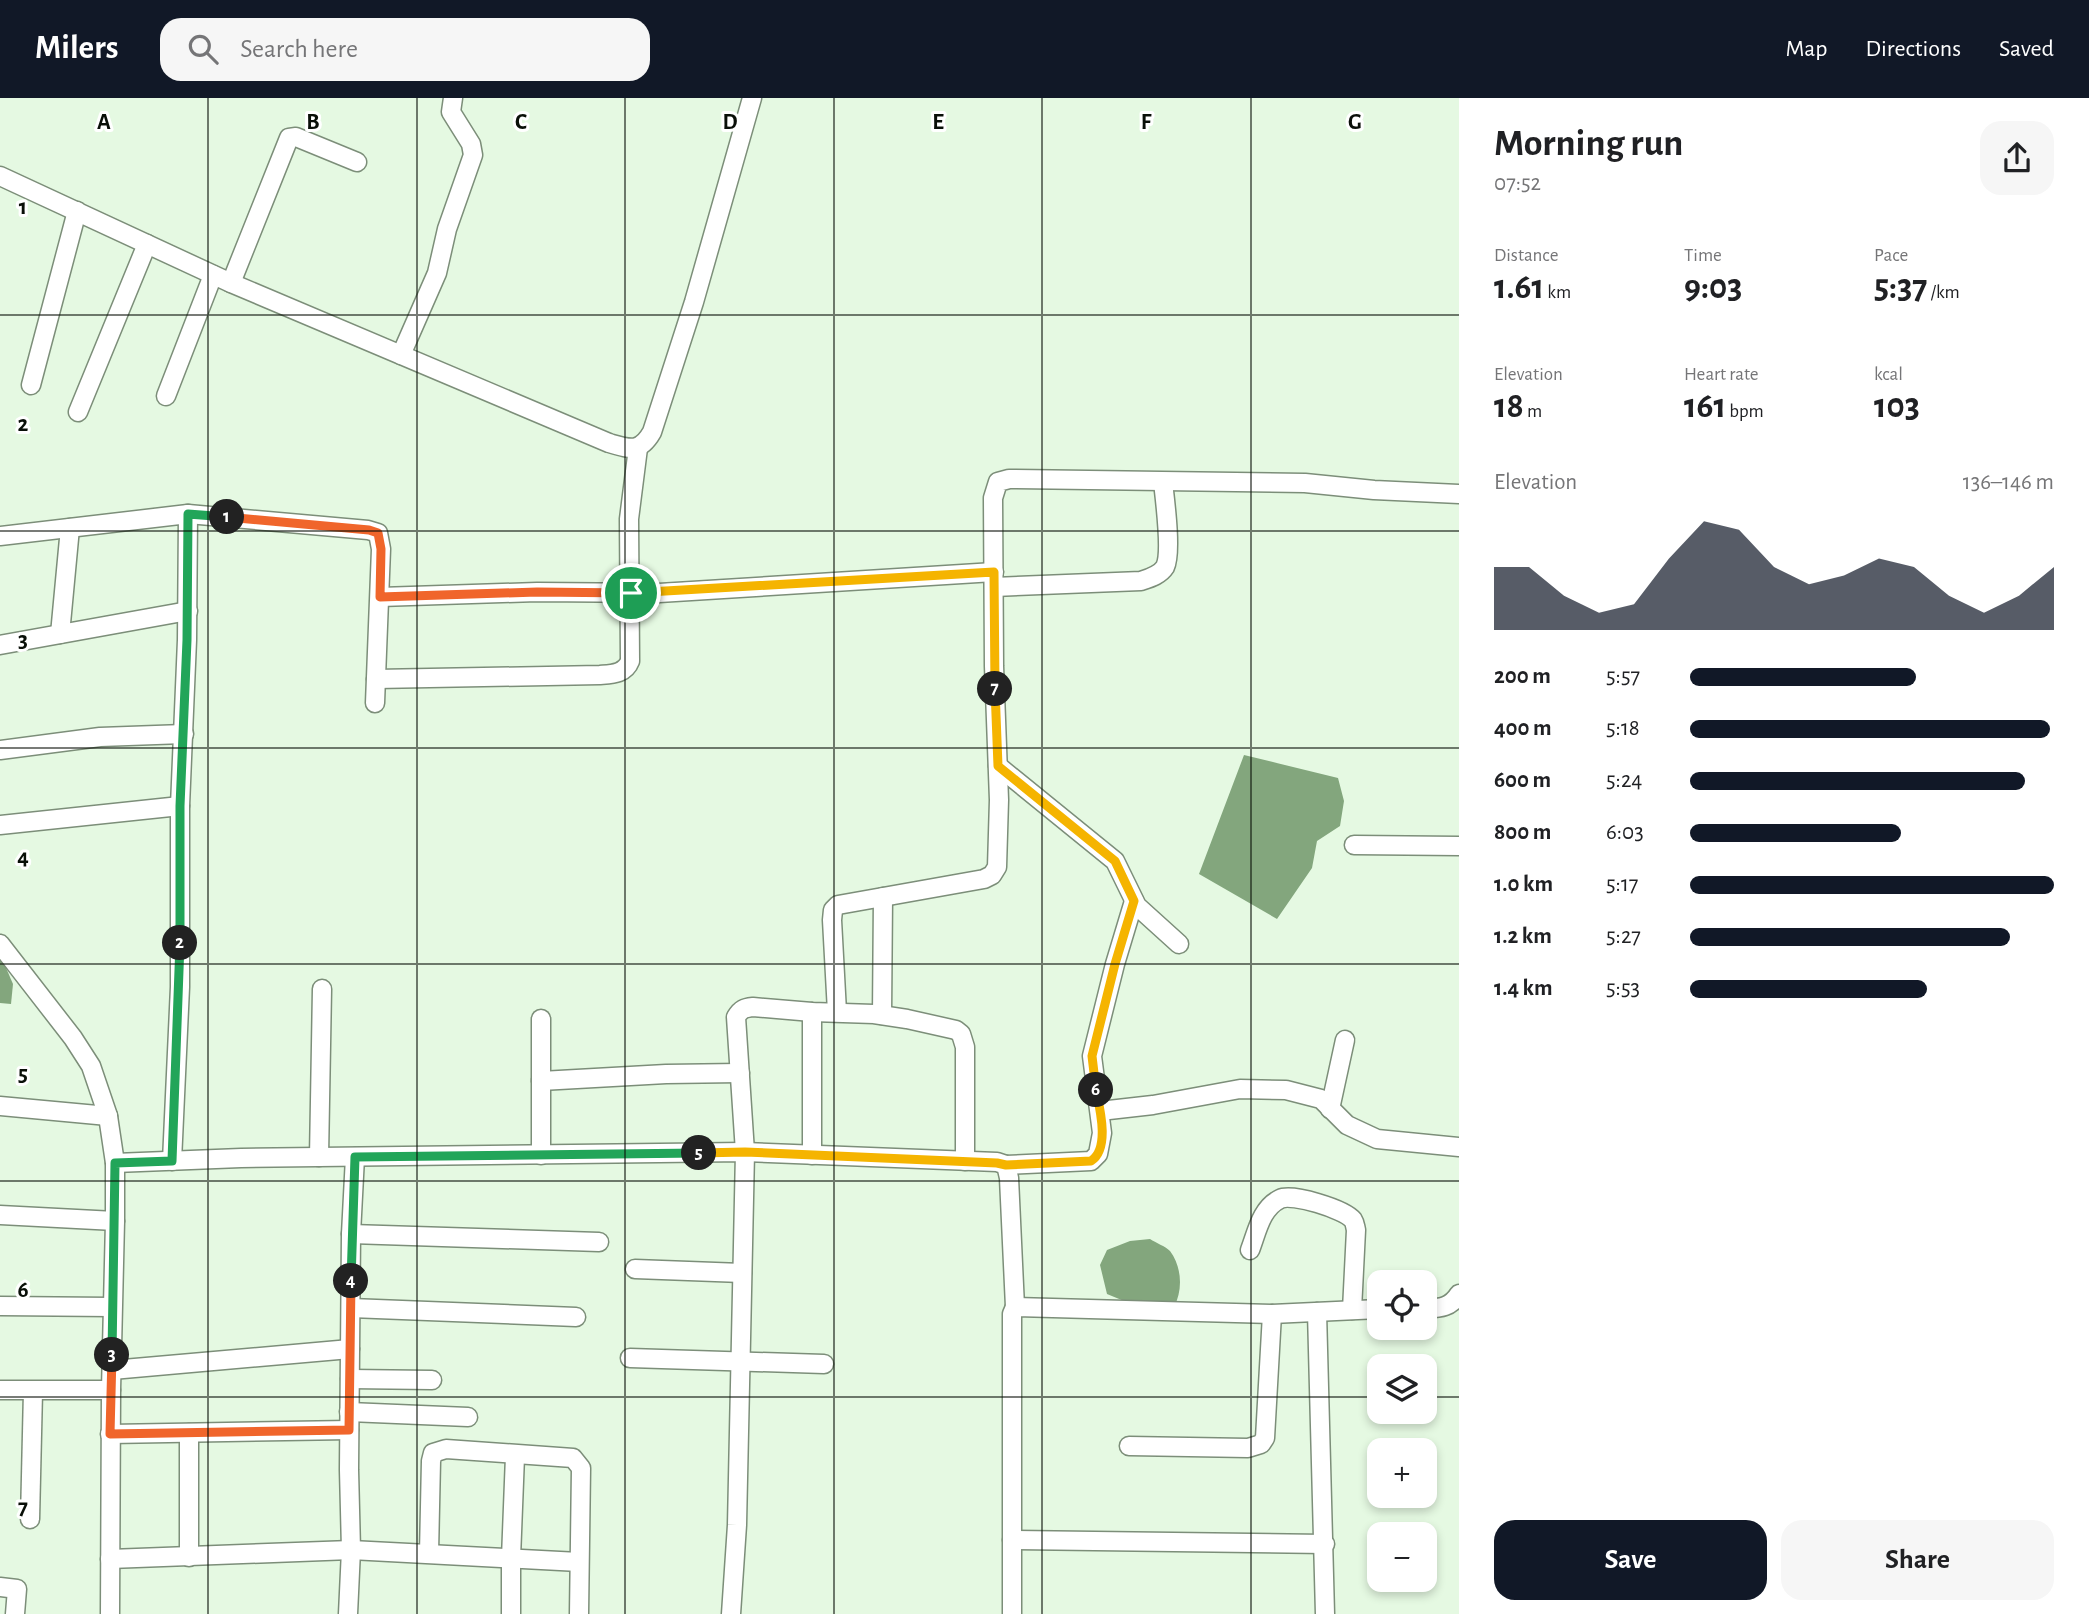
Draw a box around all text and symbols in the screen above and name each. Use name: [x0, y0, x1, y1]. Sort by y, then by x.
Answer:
search box: [160, 18, 650, 81]
icon: search: [184, 30, 222, 68]
text: Milers: [35, 32, 118, 65]
text: Search here: [240, 36, 358, 62]
text: Map: [1785, 37, 1827, 61]
text: Directions: [1865, 37, 1961, 61]
text: Saved: [1999, 37, 2054, 61]
text: A: [97, 111, 111, 134]
text: B: [306, 111, 320, 134]
text: C: [515, 111, 527, 134]
text: D: [722, 111, 738, 134]
text: E: [932, 111, 944, 134]
text: F: [1141, 111, 1152, 134]
text: G: [1348, 111, 1362, 134]
button: share: [1980, 121, 2054, 195]
text: Morning run: [1494, 125, 1683, 163]
text: 07:52: [1494, 172, 1541, 195]
text: 1: [19, 196, 27, 219]
text: Distance: [1494, 246, 1558, 265]
text: Time: [1684, 246, 1722, 265]
text: Pace: [1874, 246, 1908, 265]
text: 1.61: [1494, 270, 1544, 305]
text: 9:03: [1684, 270, 1742, 305]
text: 5:37: [1874, 270, 1927, 305]
text: km: [1544, 283, 1571, 302]
text: /km: [1927, 283, 1960, 302]
text: Elevation: [1494, 365, 1563, 384]
text: Heart rate: [1684, 365, 1759, 384]
text: kcal: [1874, 365, 1903, 384]
text: 18: [1494, 389, 1524, 424]
text: 161: [1684, 389, 1726, 424]
text: 103: [1874, 389, 1920, 424]
text: m: [1524, 402, 1542, 421]
text: bpm: [1726, 402, 1764, 421]
text: 2: [18, 413, 29, 436]
text: Elevation: [1494, 471, 1577, 494]
text: 136–146 m: [1963, 471, 2054, 494]
pin: 1: [210, 500, 244, 534]
text: 1: [223, 507, 230, 526]
pin: [601, 563, 661, 623]
icon: arrive: [612, 574, 650, 612]
text: 3: [18, 629, 28, 652]
text: 200 m: [1494, 665, 1551, 688]
text: 5:57: [1606, 665, 1640, 688]
pin: 7: [978, 672, 1012, 706]
text: 7: [990, 679, 999, 698]
text: 400 m: [1494, 717, 1552, 740]
text: 5:18: [1606, 717, 1640, 740]
text: 600 m: [1494, 769, 1551, 792]
text: 5:24: [1606, 769, 1642, 792]
text: 800 m: [1494, 821, 1551, 844]
text: 6:03: [1606, 821, 1644, 844]
text: 4: [17, 846, 29, 869]
text: 1.0 km: [1494, 873, 1553, 896]
text: 5:17: [1606, 873, 1638, 896]
text: 1.2 km: [1494, 925, 1552, 948]
text: 5:27: [1606, 925, 1641, 948]
pin: 2: [162, 926, 198, 960]
text: 2: [175, 933, 184, 952]
text: 1.4 km: [1494, 977, 1553, 1000]
text: 5:53: [1606, 977, 1640, 1000]
text: 5: [18, 1063, 28, 1086]
pin: 6: [1078, 1072, 1114, 1108]
text: 6: [1091, 1080, 1100, 1099]
pin: 5: [682, 1136, 716, 1170]
text: 5: [694, 1143, 703, 1162]
pin: 4: [334, 1264, 368, 1298]
map controls: [1367, 1270, 1437, 1592]
button: locate: [1367, 1270, 1437, 1340]
text: 4: [346, 1271, 355, 1290]
text: 6: [17, 1279, 29, 1302]
pin: 3: [94, 1338, 130, 1372]
text: 3: [107, 1345, 116, 1364]
button: layers: [1367, 1354, 1437, 1424]
button: +: [1367, 1438, 1437, 1508]
text: 7: [18, 1496, 28, 1519]
button: Save: [1494, 1520, 1767, 1600]
button: Share: [1781, 1520, 2054, 1600]
button: −: [1367, 1522, 1437, 1592]

